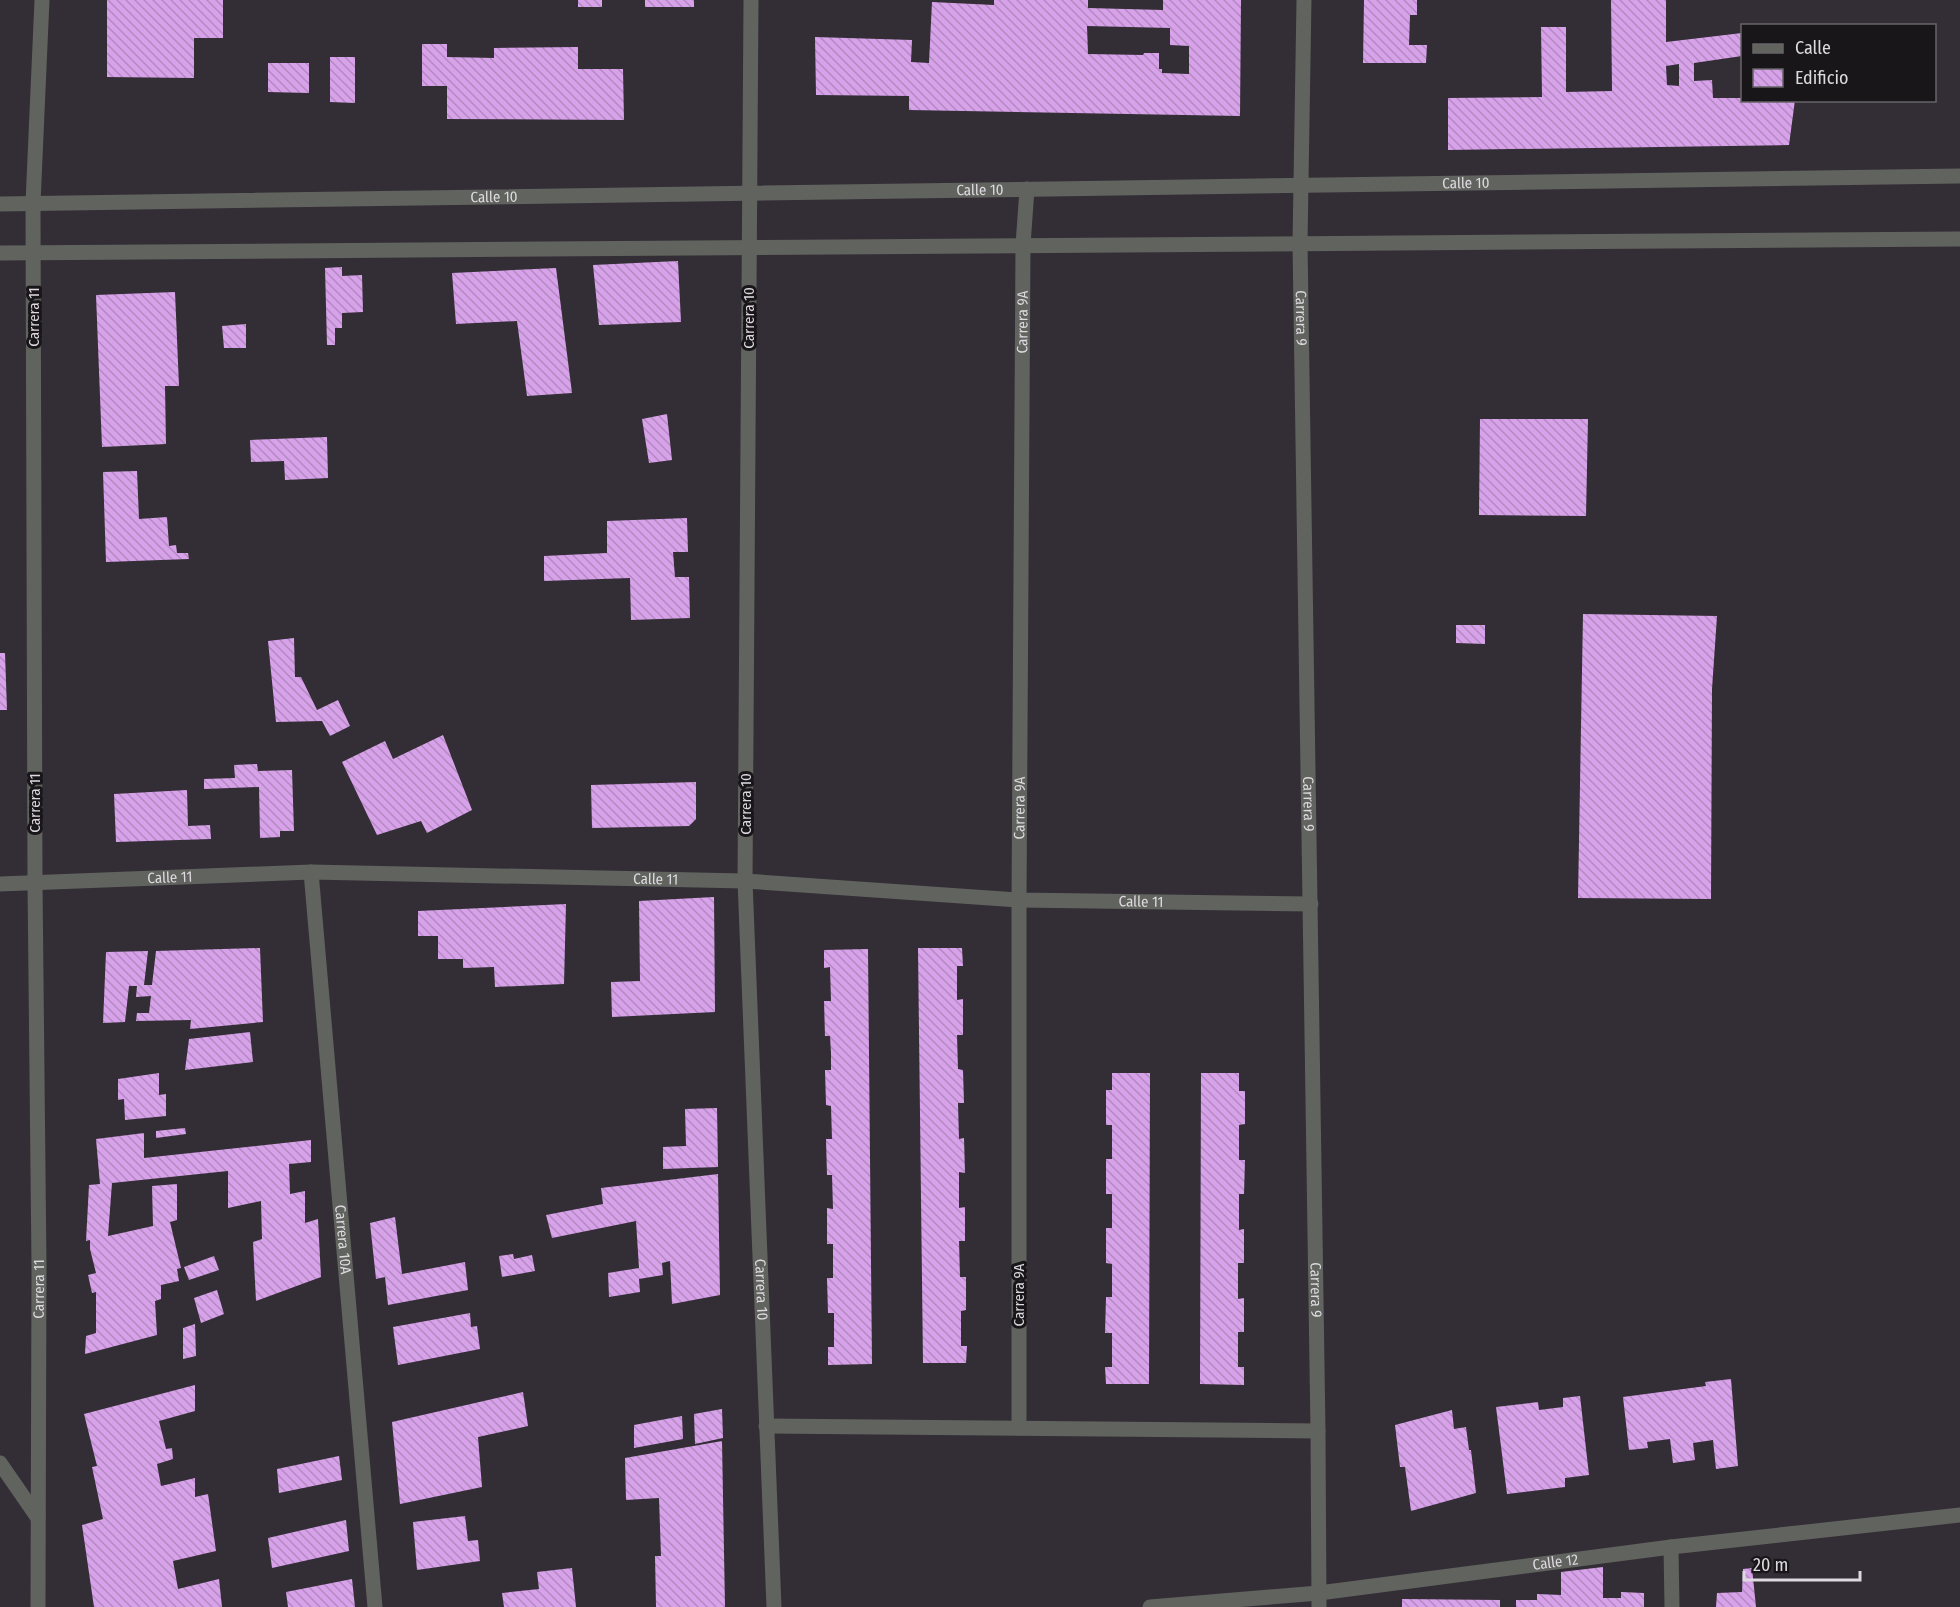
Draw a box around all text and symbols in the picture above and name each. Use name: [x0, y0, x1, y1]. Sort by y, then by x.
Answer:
legend: [1741, 24, 1936, 102]
text: Calle: [1795, 37, 1831, 59]
text: Edificio: [1795, 67, 1848, 89]
street label: Calle 10: [1442, 174, 1490, 192]
street label: Calle 10: [956, 181, 1004, 199]
street label: Calle 10: [470, 188, 518, 206]
street label: Carrera 11: [25, 287, 43, 347]
street label: Carrera 10: [740, 287, 758, 349]
street label: Carrera 9A: [1013, 290, 1032, 354]
street label: Carrera 9: [1292, 290, 1311, 346]
street label: Carrera 11: [26, 773, 44, 833]
street label: Carrera 10: [737, 773, 755, 835]
street label: Carrera 9A: [1010, 776, 1029, 840]
street label: Carrera 9: [1299, 776, 1318, 832]
street label: Calle 11: [147, 868, 193, 887]
street label: Calle 11: [633, 870, 678, 889]
street label: Calle 11: [1118, 892, 1164, 911]
street label: Carrera 10A: [331, 1204, 355, 1275]
street label: Carrera 10: [751, 1258, 772, 1321]
street label: Carrera 11: [30, 1259, 48, 1319]
street label: Carrera 9: [1306, 1262, 1325, 1318]
street label: Carrera 9A: [1010, 1263, 1028, 1326]
scale bar: [1744, 1544, 1860, 1582]
street label: Calle 12: [1531, 1550, 1580, 1574]
text: 20 m: [1753, 1554, 1788, 1576]

